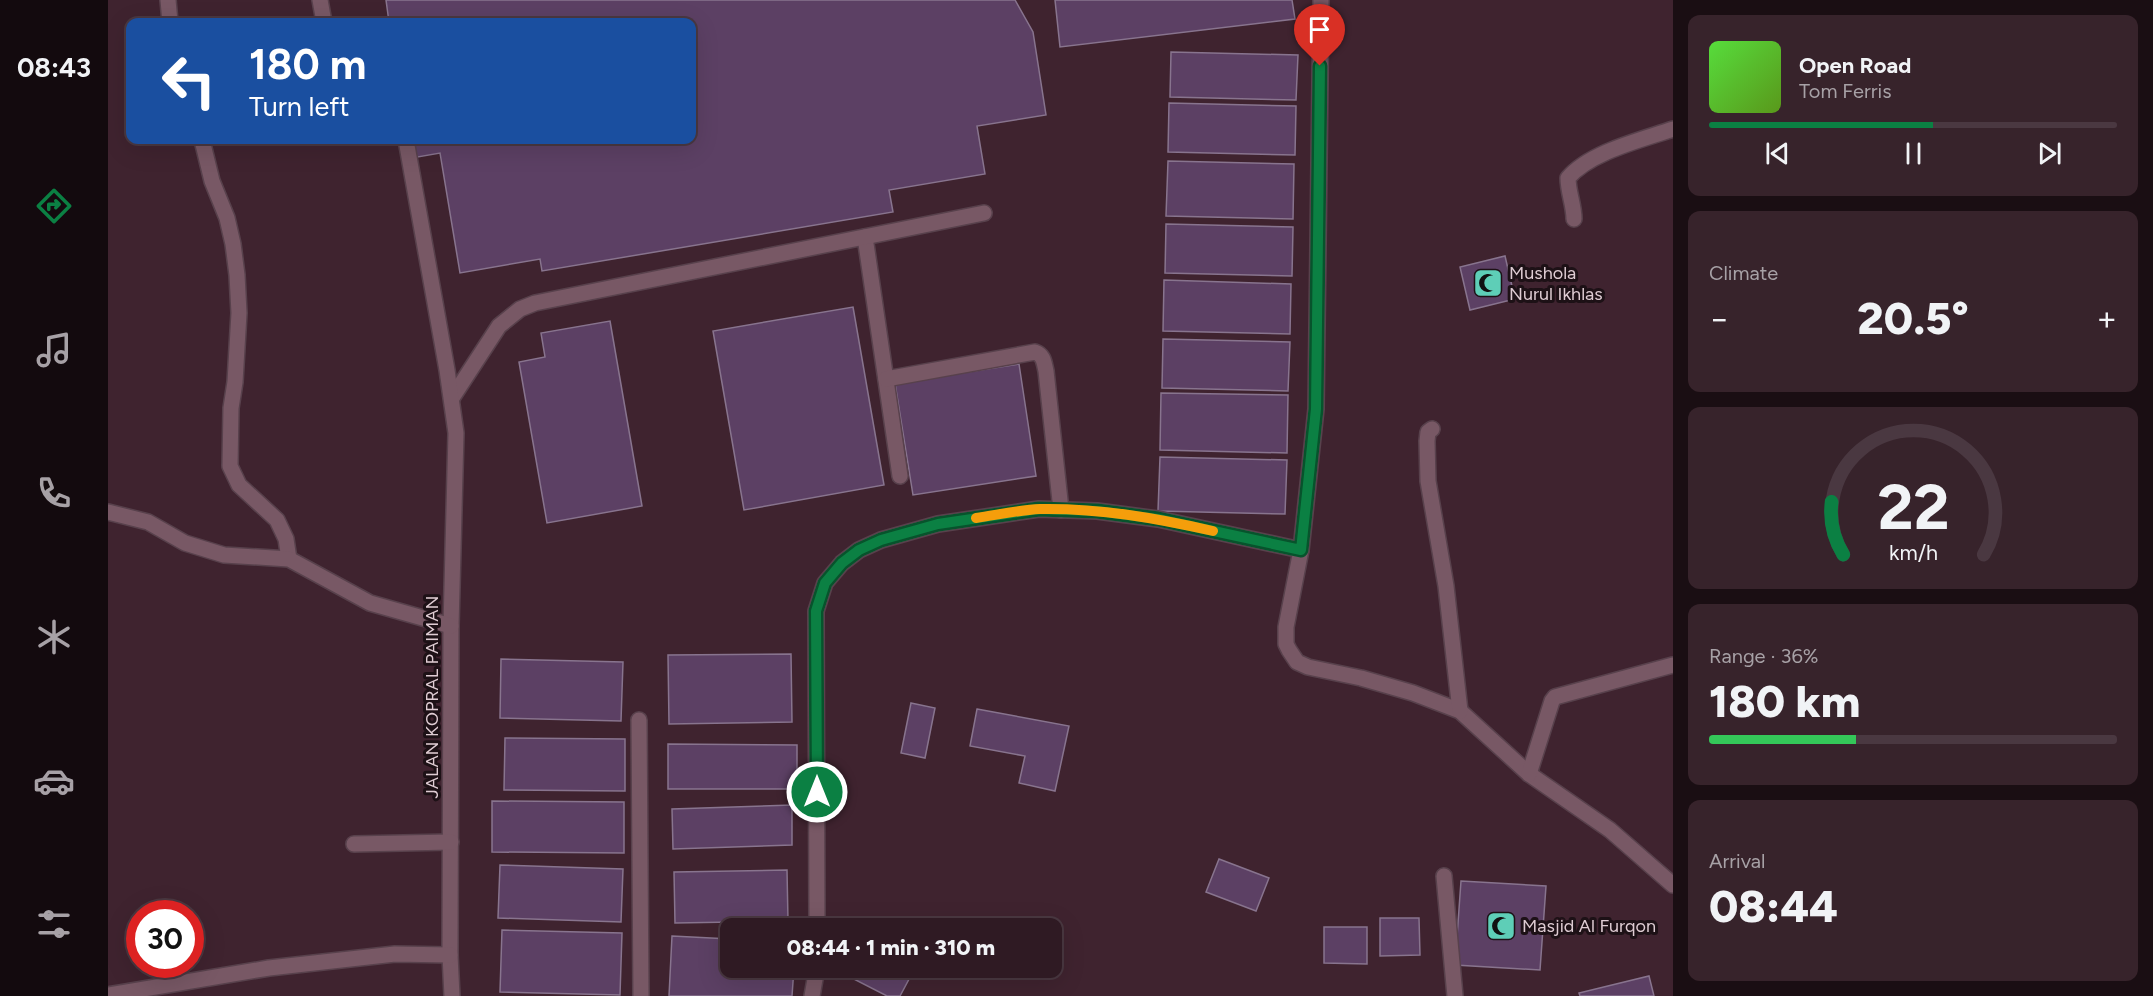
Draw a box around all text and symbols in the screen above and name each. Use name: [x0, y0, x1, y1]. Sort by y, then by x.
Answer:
pin: [1294, 4, 1345, 66]
icon: arrive: [1303, 13, 1336, 46]
text: 180 m: [249, 39, 366, 90]
icon: left: [150, 42, 228, 120]
text: 08:43: [17, 51, 91, 84]
text: Open Road: [1799, 52, 1911, 79]
text: Tom Ferris: [1799, 79, 1892, 103]
text: Turn left: [249, 90, 349, 123]
icon: previous: [1761, 137, 1794, 170]
icon: pause: [1897, 137, 1930, 170]
icon: next: [2033, 137, 2066, 170]
icon: directions: [33, 185, 75, 227]
text: Climate: [1709, 261, 1778, 285]
place label: Mushola Nurul Ikhlas: [1509, 262, 1603, 305]
mosque icon: Mushola Nurul Ikhlas: [1472, 267, 1504, 299]
text: 20.5°: [1857, 291, 1969, 345]
text: −: [1709, 299, 1730, 338]
text: +: [2096, 299, 2117, 338]
icon: music: [33, 329, 75, 371]
text: 22: [1877, 470, 1949, 545]
icon: phone: [33, 472, 75, 514]
text: km/h: [1889, 540, 1937, 565]
street label: JALAN KOPRAL PAIMAN: [421, 596, 443, 798]
icon: climate: [33, 616, 75, 658]
text: Range · 36%: [1709, 644, 1818, 668]
text: 180 km: [1709, 674, 1860, 728]
icon: car: [33, 760, 75, 802]
position arrow: [785, 760, 849, 824]
text: Arrival: [1709, 849, 1765, 873]
text: 08:44: [1709, 879, 1838, 933]
speed limit sign: 30: [126, 900, 204, 978]
icon: filters: [33, 903, 75, 945]
mosque icon: Masjid Al Furqon: [1485, 910, 1517, 942]
place label: Masjid Al Furqon: [1522, 915, 1656, 937]
text: 08:44 · 1 min · 310 m: [787, 934, 995, 961]

